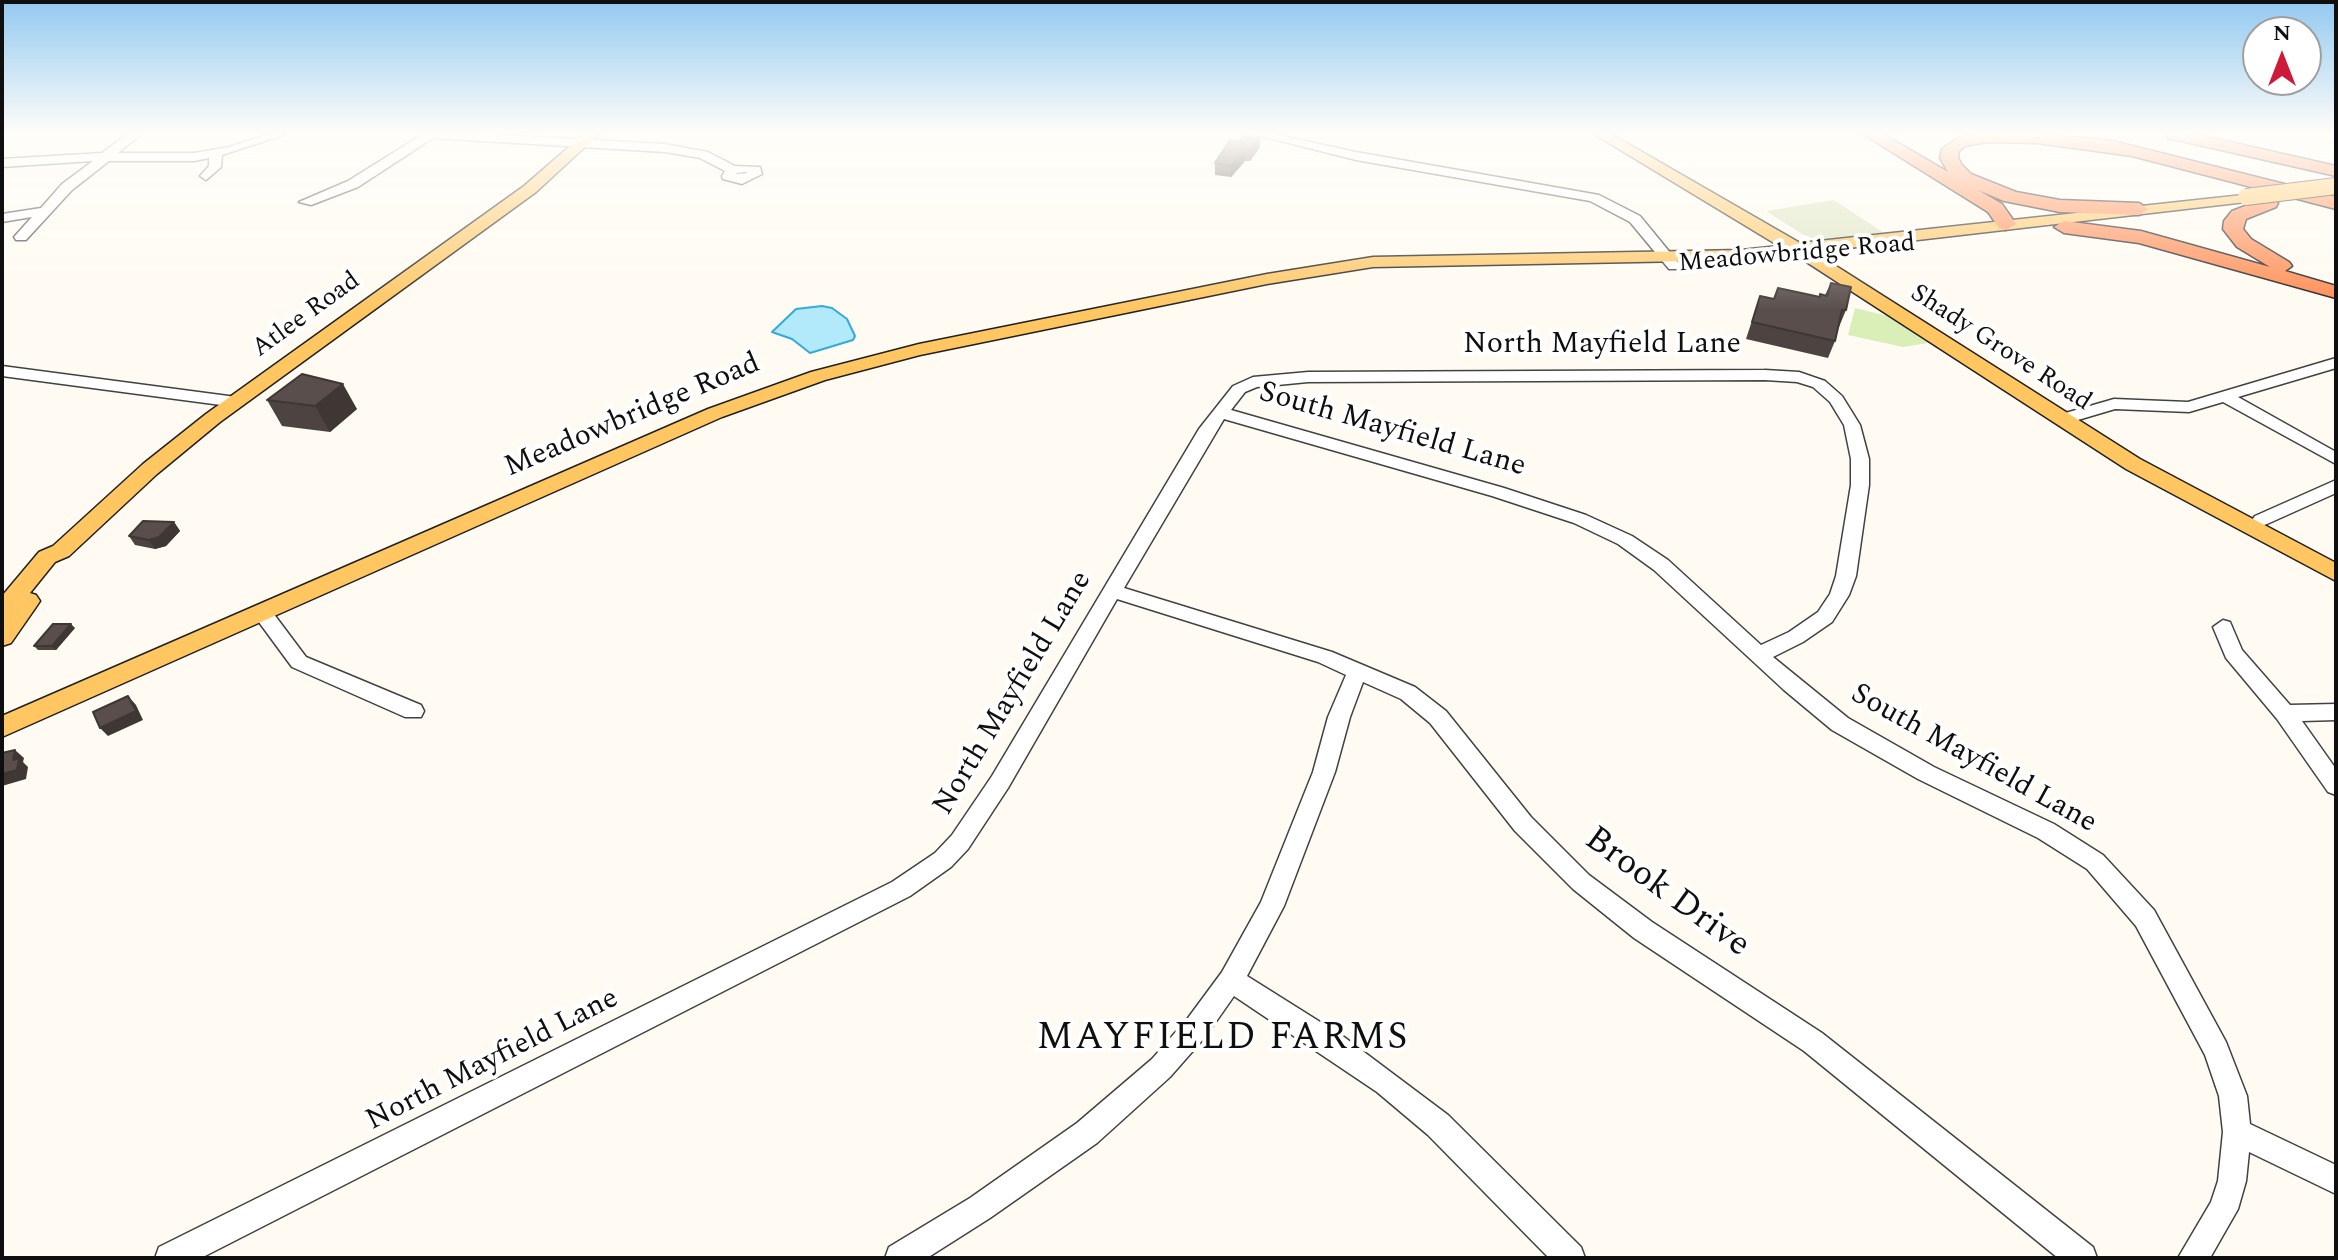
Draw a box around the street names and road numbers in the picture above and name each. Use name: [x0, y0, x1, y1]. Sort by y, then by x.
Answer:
street label: Meadowbridge Road: [1677, 229, 1917, 281]
street label: Atlee Road: [247, 266, 367, 366]
street label: Shady Grove Road: [1904, 279, 2096, 419]
street label: North Mayfield Lane: [1463, 328, 1741, 364]
street label: Meadowbridge Road: [500, 347, 766, 487]
street label: South Mayfield Lane: [1255, 376, 1529, 486]
street label: North Mayfield Lane: [927, 565, 1101, 823]
street label: South Mayfield Lane: [1844, 677, 2102, 843]
street label: Brook Drive: [1575, 819, 1757, 969]
street label: North Mayfield Lane: [361, 982, 625, 1140]

